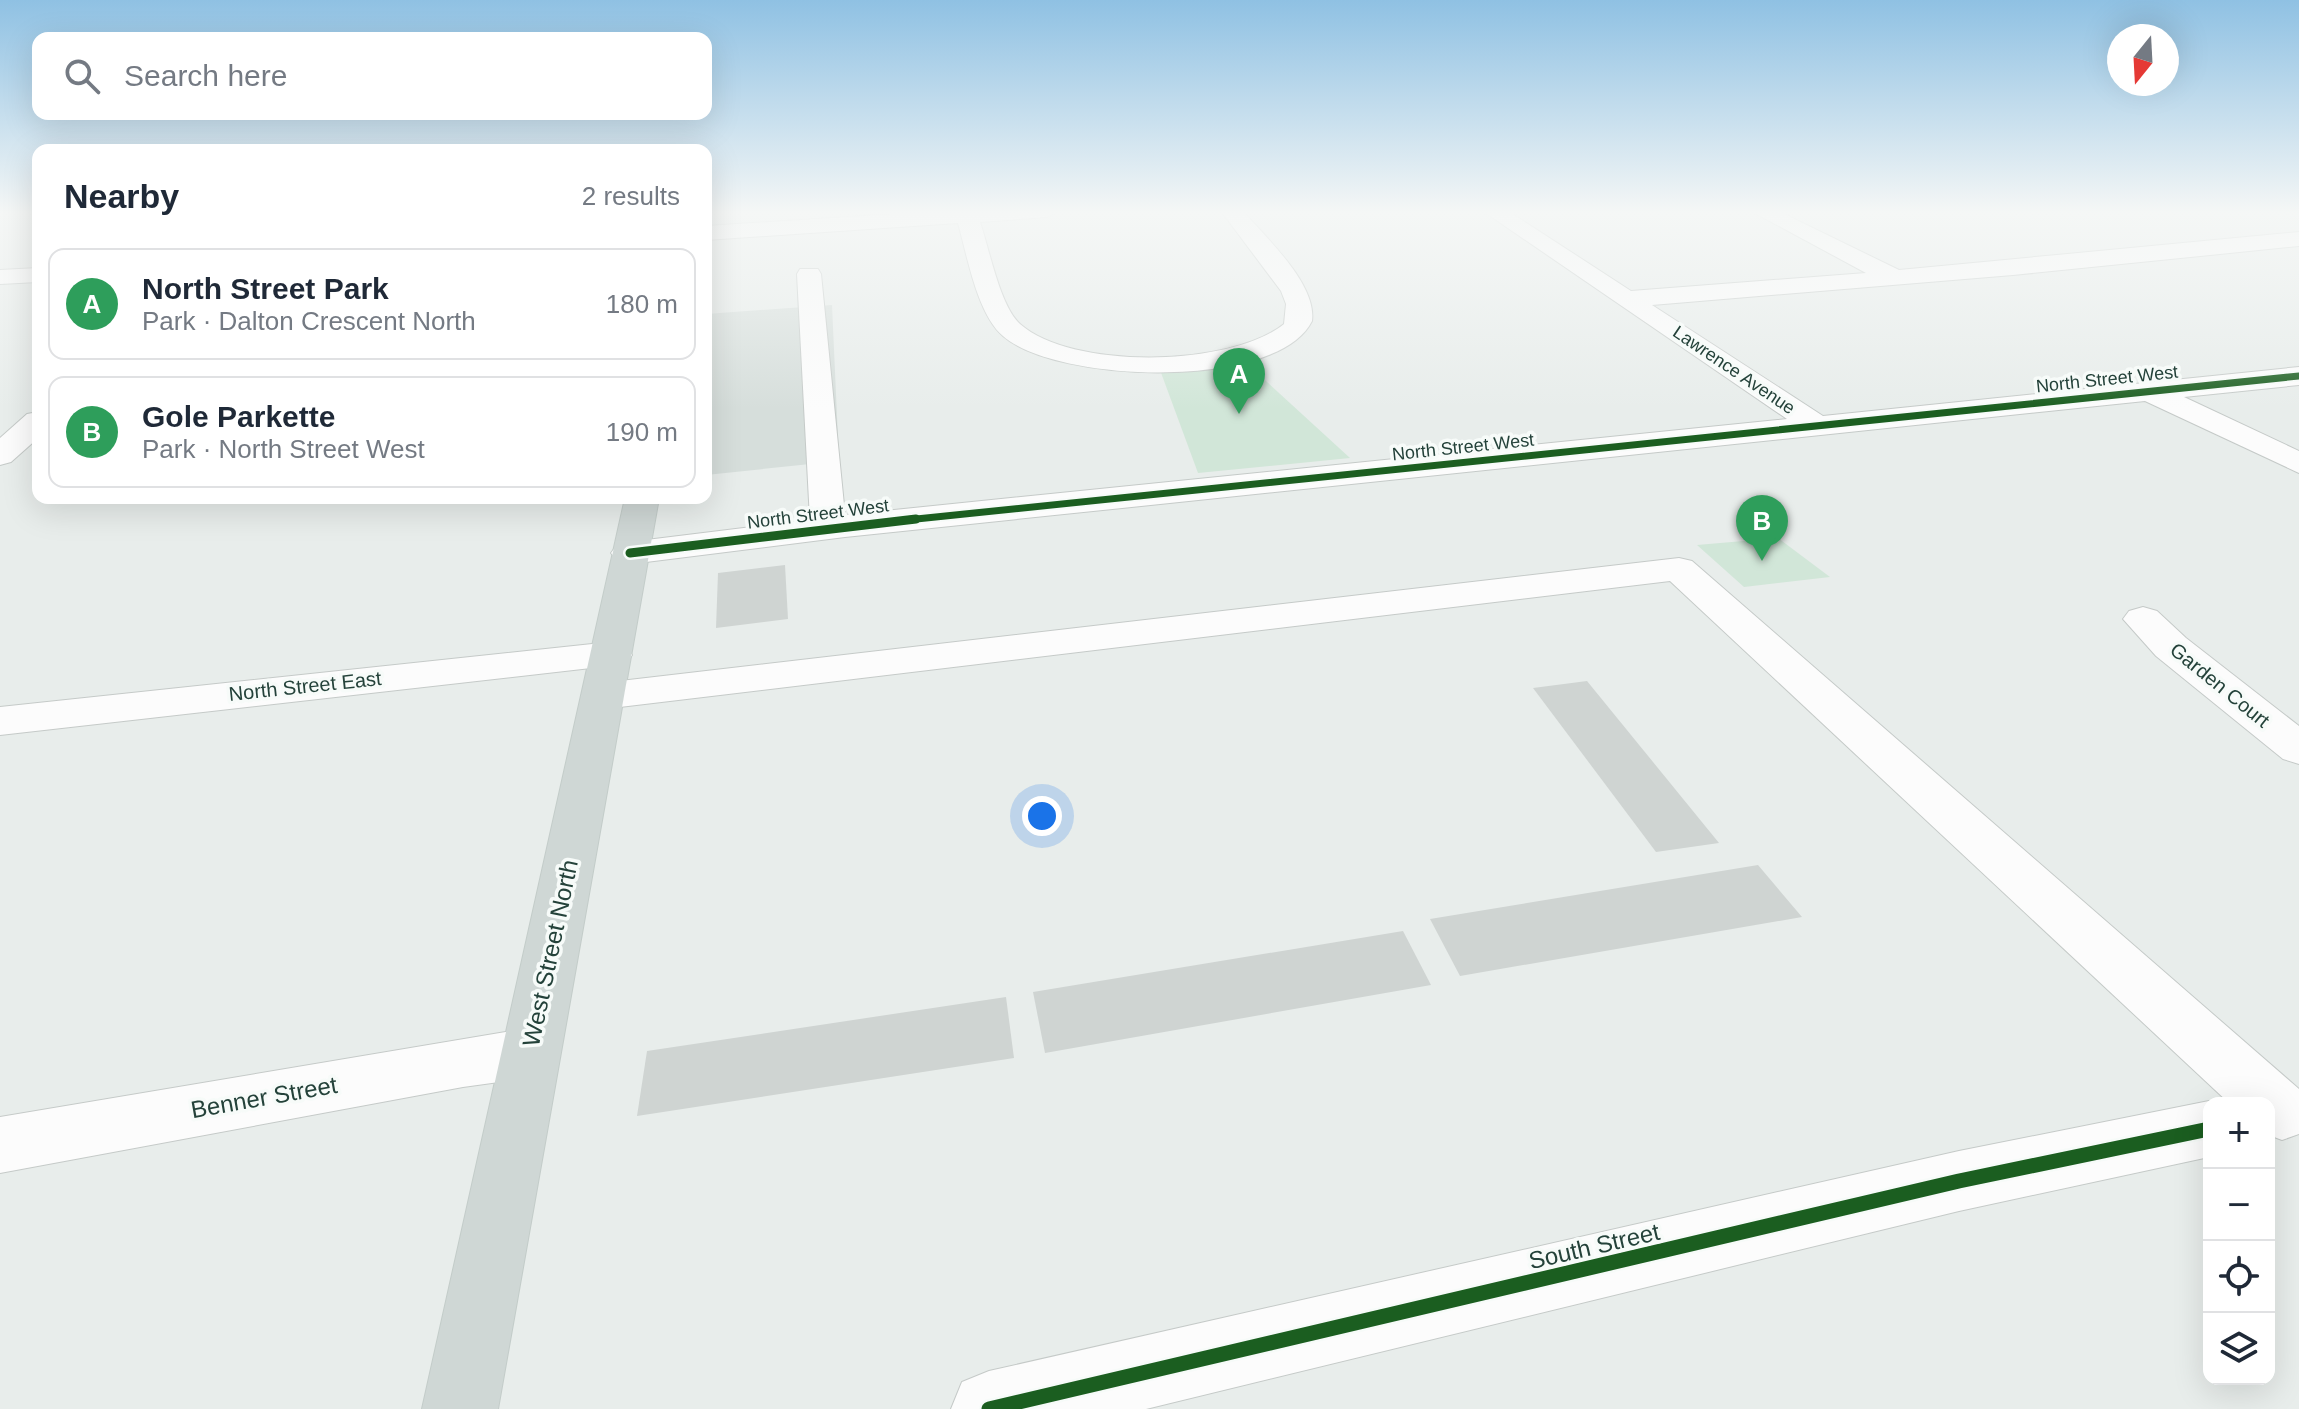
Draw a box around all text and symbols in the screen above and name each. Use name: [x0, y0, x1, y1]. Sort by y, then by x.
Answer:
north arrow: [2107, 24, 2179, 96]
search box: [32, 32, 712, 120]
icon: search: [60, 54, 104, 98]
text: Search here: [124, 59, 287, 92]
text: Nearby: [64, 177, 179, 215]
text: 2 results: [582, 181, 680, 211]
text: North Street Park: [142, 272, 389, 305]
text: A: [83, 289, 101, 319]
text: 180 m: [606, 289, 678, 319]
text: Park · Dalton Crescent North: [142, 306, 476, 336]
street label: Lawrence Avenue: [1669, 322, 1799, 418]
pin: A: [1213, 348, 1265, 414]
street label: North Street West: [2035, 362, 2179, 396]
text: Gole Parkette: [142, 400, 335, 433]
text: B: [83, 417, 101, 447]
text: 190 m: [606, 417, 678, 447]
street label: North Street West: [1391, 430, 1535, 464]
text: Park · North Street West: [142, 434, 425, 464]
street label: North Street West: [746, 495, 890, 533]
pin: B: [1736, 495, 1788, 561]
street label: Garden Court: [2166, 638, 2274, 732]
street label: North Street East: [228, 667, 383, 705]
your location: [1022, 796, 1062, 836]
street label: West Street North: [517, 857, 583, 1049]
street label: Benner Street: [189, 1071, 340, 1123]
map controls: [2203, 1097, 2275, 1385]
button: +: [2203, 1097, 2275, 1169]
button: −: [2203, 1169, 2275, 1241]
street label: South Street: [1526, 1218, 1662, 1274]
button: locate: [2203, 1241, 2275, 1313]
button: layers: [2203, 1313, 2275, 1385]

